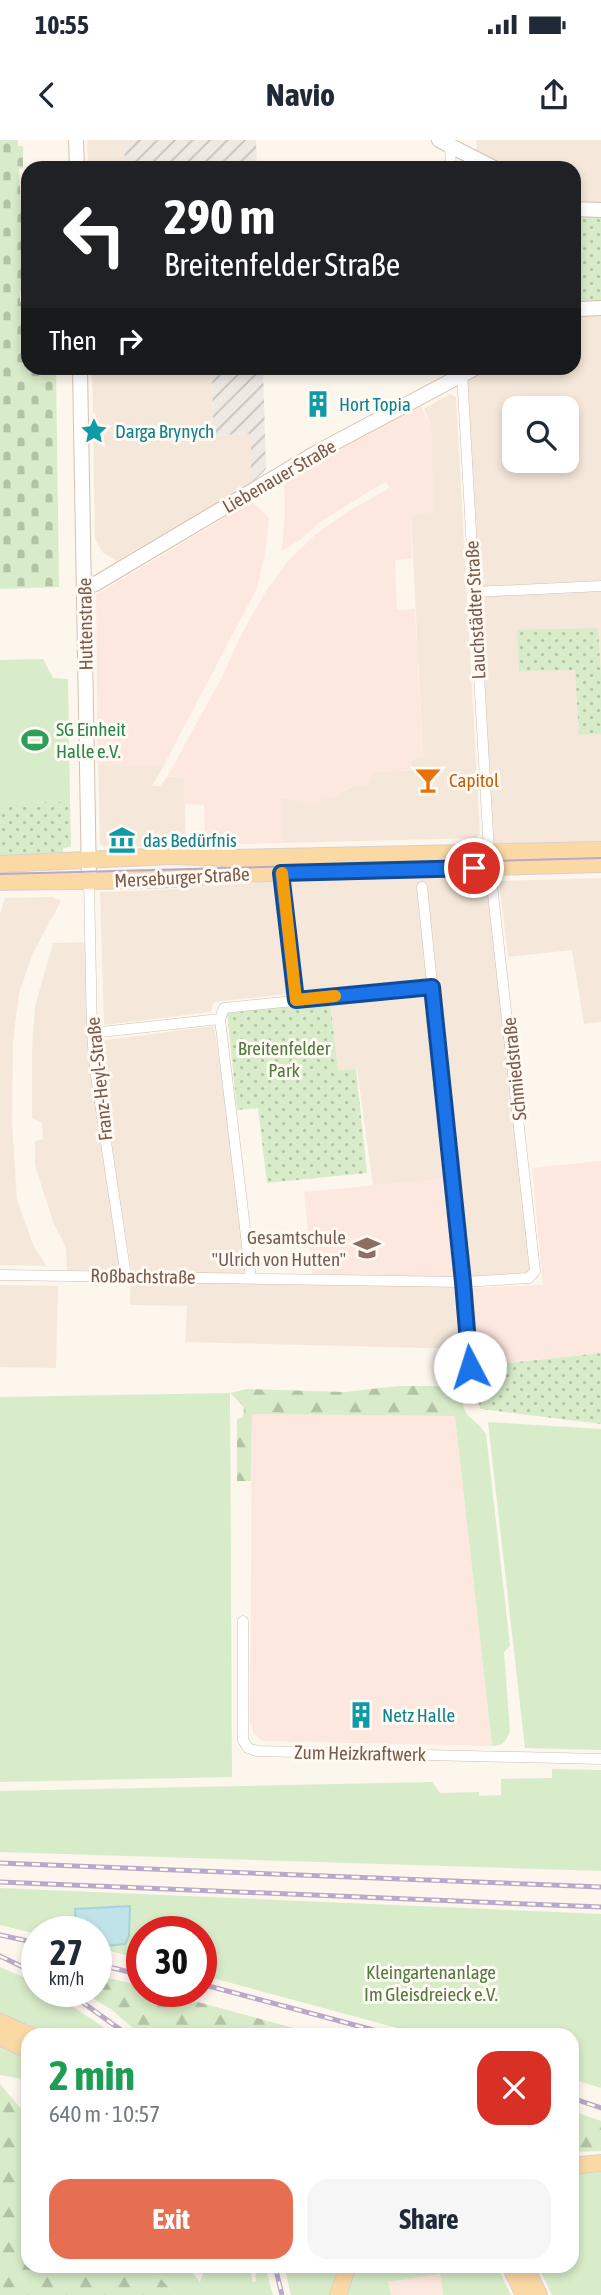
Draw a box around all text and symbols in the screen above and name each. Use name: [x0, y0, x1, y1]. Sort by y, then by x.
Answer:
text: 10:55: [35, 10, 89, 40]
icon: back: [28, 76, 66, 114]
text: Navio: [266, 76, 335, 113]
icon: share: [535, 76, 573, 114]
text: 290 m: [164, 188, 275, 244]
icon: left: [49, 189, 140, 280]
text: Breitenfelder Straße: [164, 246, 400, 283]
icon: right: [111, 322, 149, 360]
text: Then: [49, 326, 97, 356]
building icon: Hort Topia: [303, 389, 333, 419]
place label: Hort Topia: [339, 393, 411, 415]
map controls: [502, 396, 579, 473]
button: search: [502, 396, 579, 473]
place icon: Darga Brynych: [79, 416, 109, 446]
place label: Darga Brynych: [115, 420, 214, 442]
street label: Liebenauer Straße: [218, 435, 340, 517]
street label: Lauchstädter Straße: [460, 540, 490, 680]
street label: Huttenstraße: [73, 578, 97, 670]
place label: SG Einheit Halle e.V.: [56, 718, 126, 762]
sports icon: SG Einheit Halle e.V.: [20, 725, 50, 755]
bar icon: Capitol: [413, 765, 443, 795]
place label: Capitol: [449, 769, 499, 791]
museum icon: das Bedürfnis: [107, 825, 137, 855]
place label: das Bedürfnis: [143, 829, 237, 851]
pin: [444, 838, 504, 898]
icon: arrive: [455, 849, 493, 887]
street label: Merseburger Straße: [114, 862, 250, 892]
street label: Franz-Heyl-Straße: [82, 1016, 116, 1142]
street label: Schmiedstraße: [498, 1016, 530, 1122]
park label: Breitenfelder Park: [238, 1037, 331, 1081]
place label: Gesamtschule "Ulrich von Hutten": [212, 1226, 346, 1270]
school or university icon: Gesamtschule "Ulrich von Hutten": [352, 1233, 382, 1263]
street label: Roßbachstraße: [90, 1264, 196, 1288]
position arrow: [433, 1330, 507, 1404]
building icon: Netz Halle: [346, 1700, 376, 1730]
place label: Netz Halle: [382, 1704, 455, 1726]
street label: Zum Heizkraftwerk: [294, 1741, 427, 1765]
speed limit sign: 30: [126, 1916, 217, 2007]
text: 27: [50, 1932, 83, 1972]
park label: Kleingartenanlage Im Gleisdreieck e.V.: [364, 1961, 498, 2005]
text: km/h: [49, 1968, 84, 1989]
text: 2 min: [49, 2051, 135, 2099]
button: close: [477, 2051, 551, 2125]
text: 640 m · 10:57: [49, 2101, 160, 2127]
button: Exit: [49, 2179, 293, 2259]
button: Share: [307, 2179, 551, 2259]

